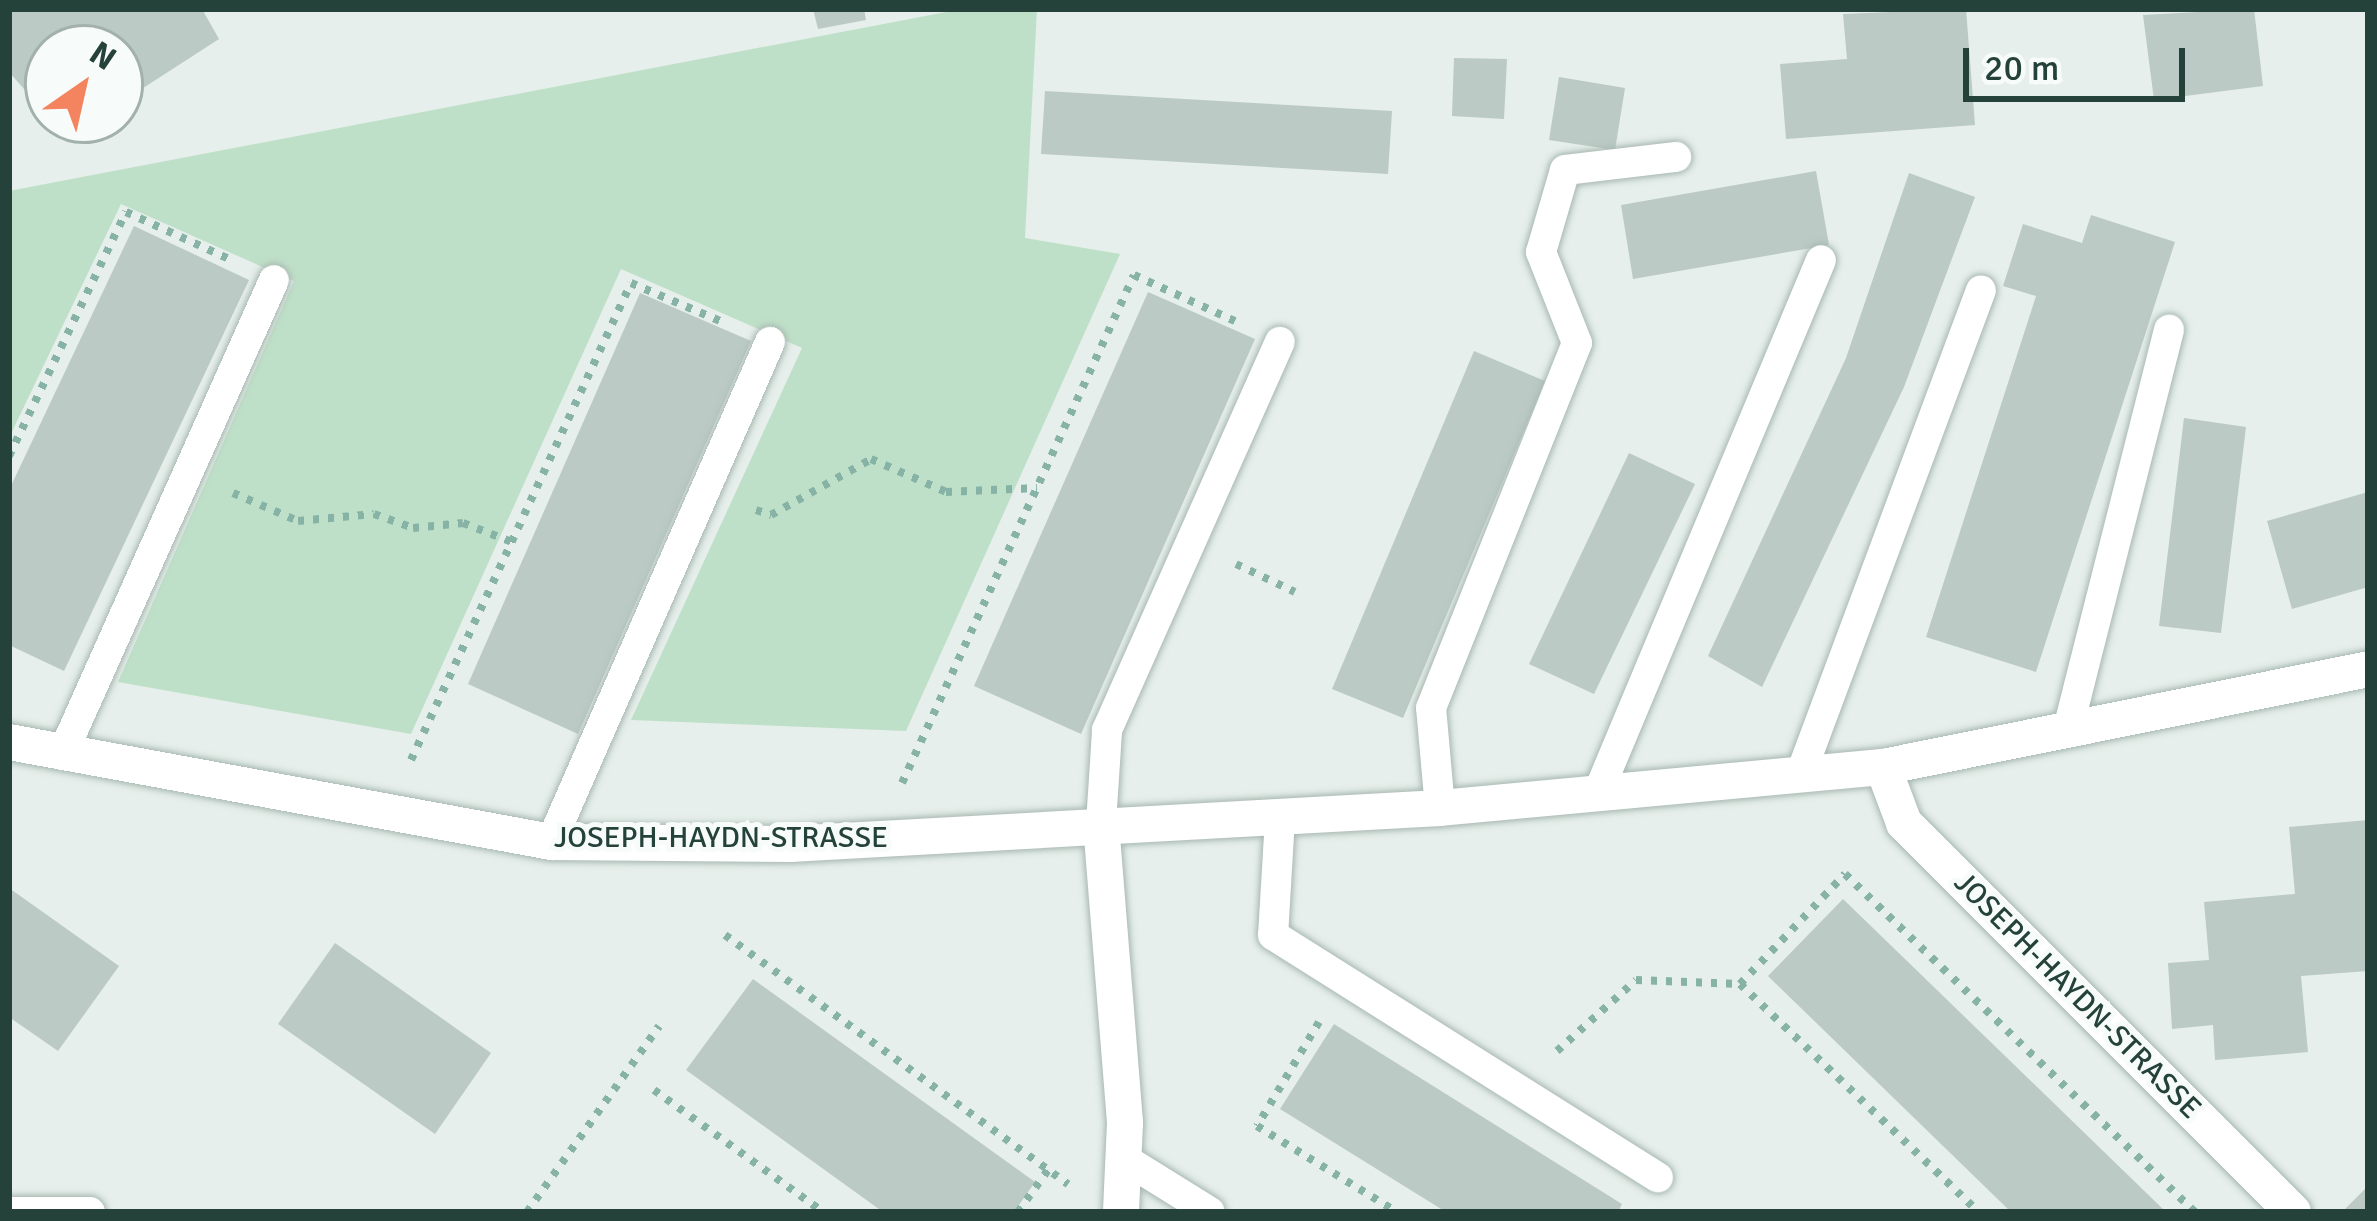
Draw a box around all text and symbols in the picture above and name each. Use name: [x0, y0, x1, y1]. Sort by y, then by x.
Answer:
north arrow: [24, 24, 144, 144]
scale bar: [1969, 24, 2191, 98]
text: N: [82, 33, 124, 80]
text: 20 m: [1984, 46, 2060, 91]
street label: JOSEPH-HAYDN-STRASSE: [554, 820, 888, 856]
street label: JOSEPH-HAYDN-STRASSE: [1946, 865, 2208, 1127]

